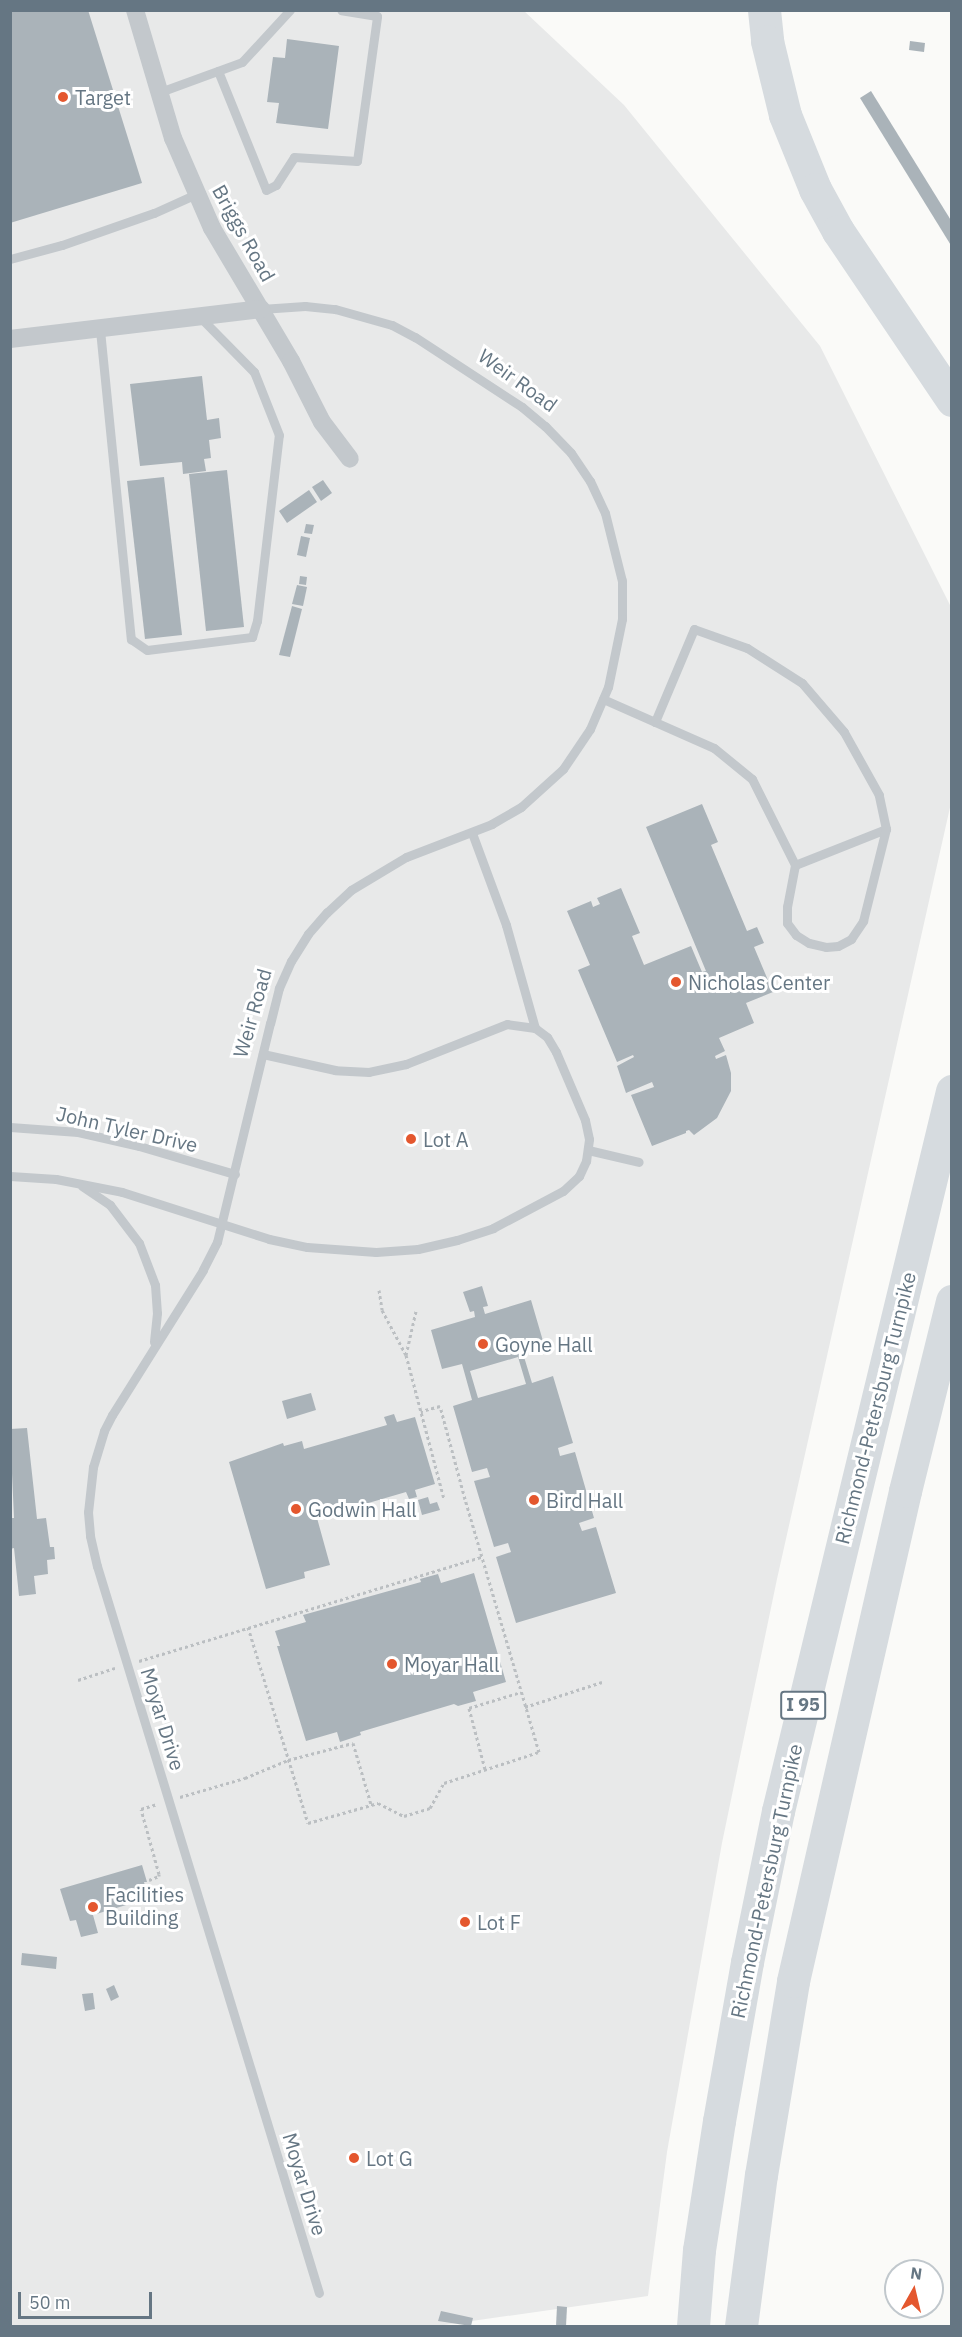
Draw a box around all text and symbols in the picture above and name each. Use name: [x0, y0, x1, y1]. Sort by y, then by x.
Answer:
place label: Target: [75, 85, 131, 109]
marker: Target: [56, 90, 70, 104]
street label: Briggs Road: [208, 180, 280, 286]
street label: Weir Road: [474, 343, 562, 417]
street label: Weir Road: [228, 966, 276, 1060]
place label: Nicholas Center: [688, 970, 830, 994]
marker: Nicholas Center: [669, 975, 683, 989]
street label: John Tyler Drive: [54, 1101, 200, 1157]
place label: Lot A: [423, 1127, 469, 1151]
marker: Lot A: [404, 1132, 418, 1146]
street label: Richmond-Petersburg Turnpike: [829, 1269, 921, 1547]
place label: Goyne Hall: [495, 1332, 593, 1356]
marker: Goyne Hall: [476, 1337, 490, 1351]
place label: Bird Hall: [546, 1488, 623, 1512]
marker: Bird Hall: [527, 1493, 541, 1507]
place label: Godwin Hall: [308, 1497, 417, 1521]
marker: Godwin Hall: [289, 1502, 303, 1516]
place label: Moyar Hall: [404, 1652, 499, 1676]
marker: Moyar Hall: [385, 1657, 399, 1671]
street label: Moyar Drive: [136, 1665, 190, 1773]
road number: I 95: [779, 1690, 827, 1720]
street label: Richmond-Petersburg Turnpike: [725, 1742, 807, 2020]
place label: Facilities Building: [105, 1883, 184, 1930]
marker: Facilities Building: [86, 1900, 100, 1914]
place label: Lot F: [477, 1910, 521, 1934]
marker: Lot F: [458, 1915, 472, 1929]
street label: Moyar Drive: [278, 2130, 332, 2238]
place label: Lot G: [366, 2146, 413, 2170]
marker: Lot G: [347, 2151, 361, 2165]
north arrow: [884, 2259, 944, 2319]
text: N: [909, 2262, 923, 2284]
scale bar: [21, 2280, 154, 2318]
text: 50 m: [29, 2291, 71, 2314]

